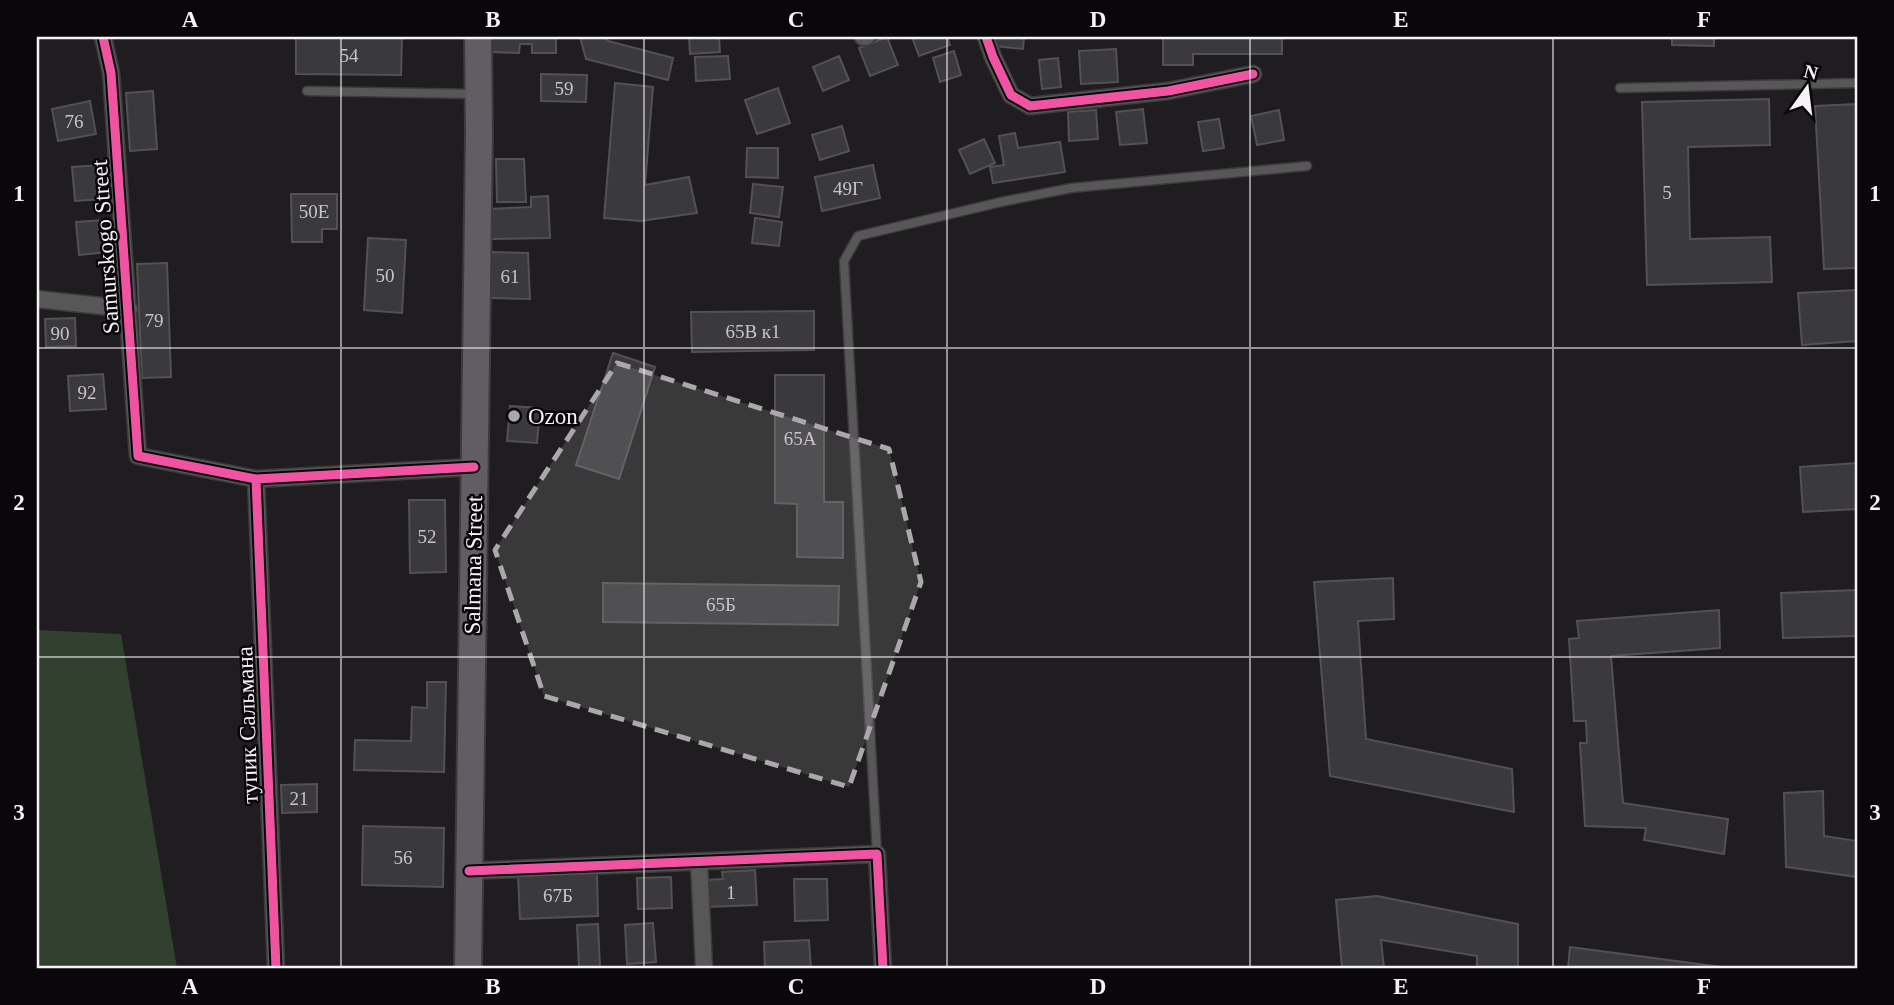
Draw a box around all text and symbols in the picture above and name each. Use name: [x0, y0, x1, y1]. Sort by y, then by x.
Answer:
text: A: [182, 7, 199, 32]
text: B: [485, 7, 501, 32]
text: C: [788, 7, 804, 32]
text: D: [1090, 7, 1106, 32]
text: E: [1393, 7, 1409, 32]
text: F: [1697, 7, 1711, 32]
house number: 54: [340, 45, 359, 66]
north arrow: [1772, 52, 1842, 122]
text: N: [1802, 60, 1820, 84]
house number: 59: [555, 78, 574, 99]
house number: 76: [65, 111, 84, 132]
street label: Samurskogo Street: [87, 159, 124, 335]
house number: 49Г: [833, 178, 863, 199]
text: 1: [13, 181, 25, 206]
text: 1: [1869, 181, 1881, 206]
house number: 5: [1662, 182, 1672, 203]
house number: 50Е: [299, 201, 329, 222]
house number: 50: [376, 265, 395, 286]
house number: 61: [501, 266, 520, 287]
house number: 79: [145, 310, 164, 331]
house number: 65В к1: [725, 321, 781, 342]
house number: 90: [51, 323, 70, 344]
house number: 92: [78, 382, 97, 403]
place label: Ozon: [528, 404, 578, 429]
marker: Ozon: [506, 408, 522, 424]
house number: 65А: [784, 428, 817, 449]
text: 2: [13, 490, 25, 515]
text: 2: [1869, 490, 1881, 515]
street label: Salmana Street: [460, 495, 487, 635]
house number: 52: [418, 526, 437, 547]
house number: 65Б: [706, 594, 736, 615]
street label: тупик Сальмана: [232, 646, 263, 804]
house number: 21: [290, 788, 309, 809]
text: 3: [13, 800, 25, 825]
text: 3: [1869, 800, 1881, 825]
house number: 56: [394, 847, 413, 868]
house number: 1: [726, 882, 736, 903]
house number: 67Б: [543, 885, 573, 906]
text: A: [182, 974, 199, 999]
text: B: [485, 974, 501, 999]
text: C: [788, 974, 804, 999]
text: D: [1090, 974, 1106, 999]
text: E: [1393, 974, 1409, 999]
text: F: [1697, 974, 1711, 999]

